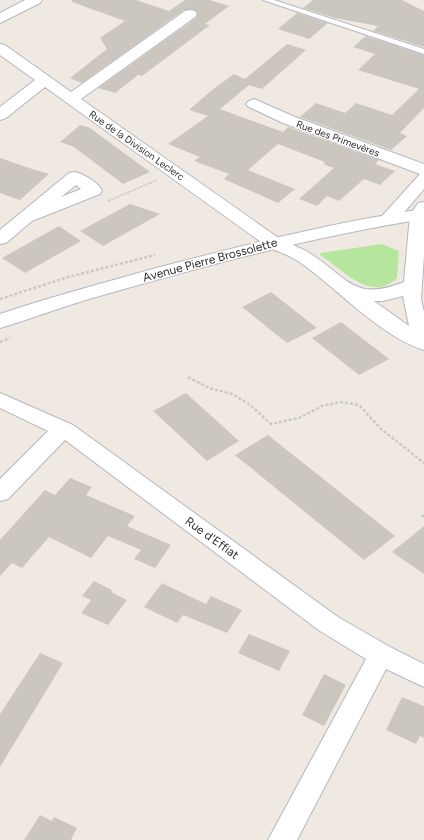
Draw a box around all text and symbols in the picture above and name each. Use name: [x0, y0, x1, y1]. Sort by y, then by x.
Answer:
street label: Rue de la Division Leclerc: [87, 108, 187, 184]
street label: Rue des Primevères: [294, 117, 382, 160]
street label: Avenue Pierre Brossolette: [141, 235, 279, 285]
street label: Rue d'Effiat: [183, 514, 242, 562]

